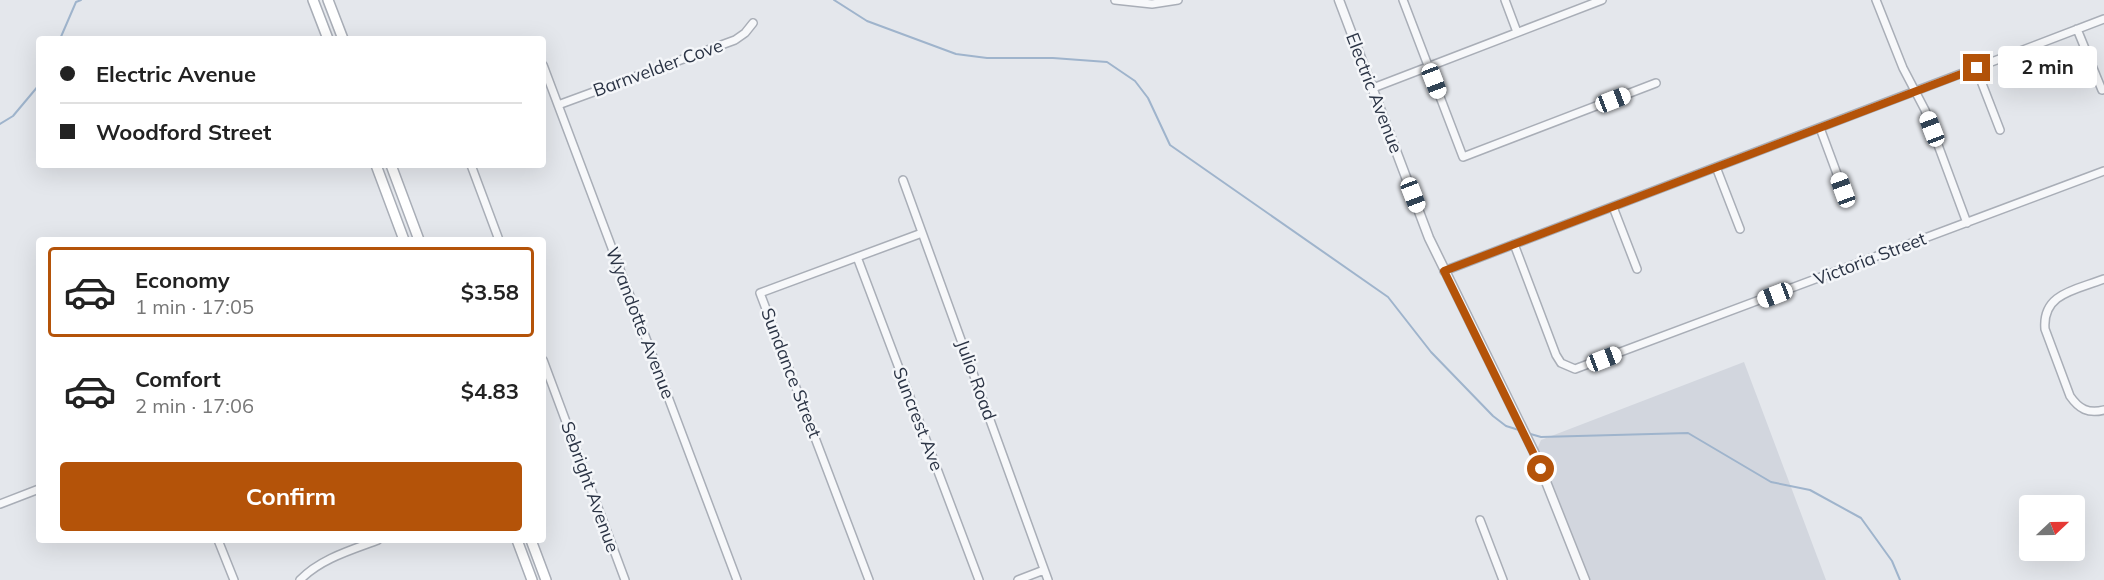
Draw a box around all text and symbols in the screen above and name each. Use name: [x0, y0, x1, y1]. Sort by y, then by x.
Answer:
street label: Electric Avenue: [1341, 29, 1408, 156]
street label: Barnvelder Cove: [590, 33, 726, 102]
callout: 2 min: [1998, 47, 2097, 89]
route end: [1963, 54, 1990, 81]
text: 2 min: [2021, 54, 2074, 79]
text: Electric Avenue: [96, 60, 256, 88]
car: [1419, 61, 1449, 101]
car: [1593, 85, 1633, 115]
car: [1917, 109, 1947, 149]
text: Woodford Street: [96, 118, 271, 146]
car: [1828, 170, 1858, 210]
car: [1398, 175, 1428, 215]
street label: Victoria Street: [1810, 227, 1929, 290]
street label: Wyandotte Avenue: [601, 244, 680, 402]
icon: car: [63, 265, 117, 319]
text: Economy: [135, 266, 230, 294]
text: $3.58: [461, 278, 519, 306]
car: [1755, 280, 1795, 310]
text: 1 min · 17:05: [135, 294, 254, 319]
street label: Sundance Street: [756, 305, 827, 441]
street label: Julio Road: [951, 336, 1002, 423]
car: [1584, 344, 1624, 374]
icon: car: [63, 364, 117, 418]
street label: Suncrest Ave: [888, 364, 949, 474]
text: Comfort: [135, 365, 221, 393]
text: $4.83: [461, 377, 519, 405]
text: 2 min · 17:06: [135, 393, 254, 418]
street label: Sebright Avenue: [556, 418, 625, 555]
route start: [1527, 455, 1554, 482]
button: Confirm: [60, 462, 522, 531]
north arrow: [2019, 495, 2085, 561]
map controls: [2019, 495, 2085, 561]

